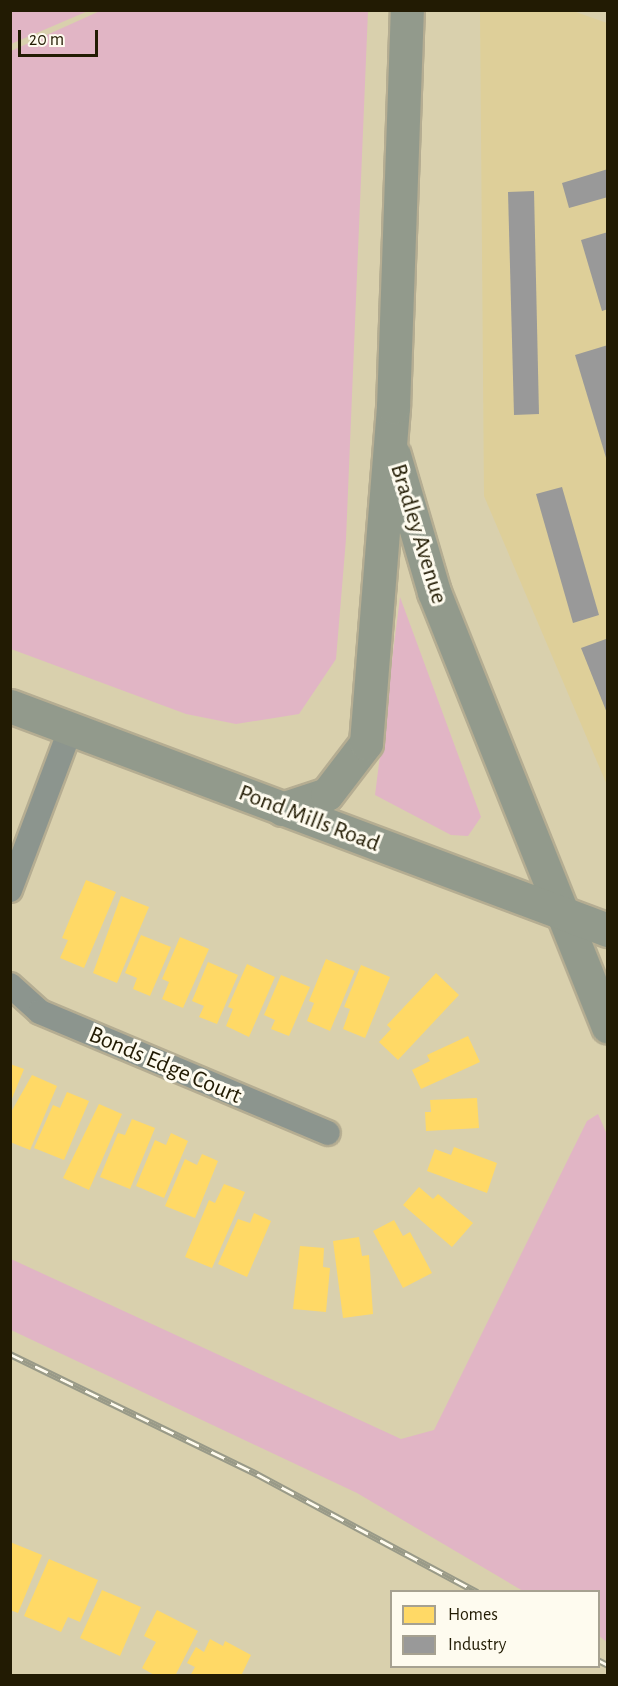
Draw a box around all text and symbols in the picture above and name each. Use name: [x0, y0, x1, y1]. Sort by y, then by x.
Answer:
scale bar: [21, 18, 100, 56]
text: 20 m: [29, 31, 64, 49]
street label: Bradley Avenue: [383, 461, 453, 607]
street label: Pond Mills Road: [234, 779, 384, 859]
street label: Bonds Edge Court: [84, 1021, 246, 1111]
legend: [390, 1590, 600, 1668]
text: Homes: [448, 1606, 498, 1624]
text: Industry: [448, 1636, 507, 1654]

